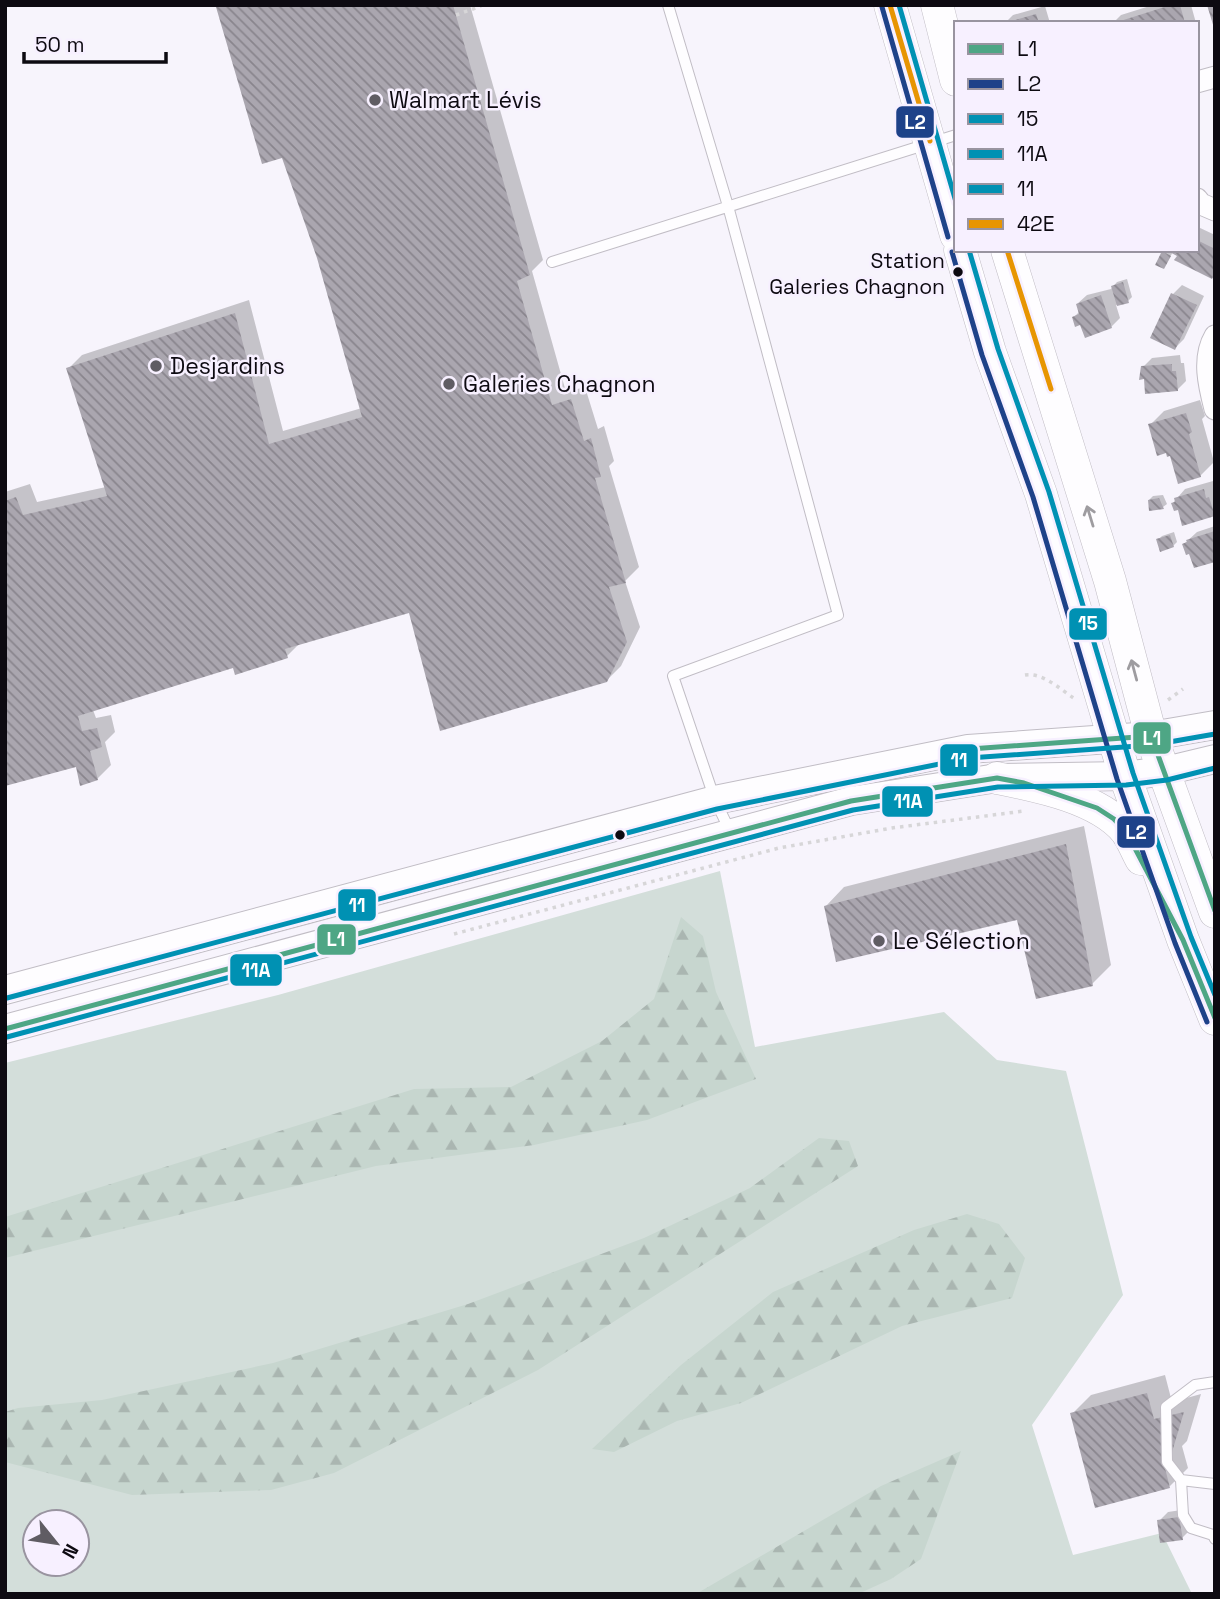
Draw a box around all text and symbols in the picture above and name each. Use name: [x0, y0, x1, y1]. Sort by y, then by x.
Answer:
scale bar: [24, 21, 166, 65]
legend: [954, 21, 1199, 252]
text: 50 m: [35, 31, 85, 58]
text: L1: [1017, 35, 1037, 62]
text: L2: [1017, 70, 1041, 97]
place label: Walmart Lévis: [389, 85, 542, 115]
marker: Walmart Lévis: [367, 92, 383, 108]
line badge: L2: [895, 105, 935, 139]
text: 15: [1017, 105, 1038, 132]
text: L2: [904, 110, 926, 135]
text: 11A: [1017, 140, 1048, 167]
text: 11: [1017, 175, 1035, 202]
text: 42E: [1017, 210, 1055, 237]
place label: Station Galeries Chagnon: [769, 247, 945, 300]
marker: Station Galeries Chagnon: [951, 265, 965, 279]
place label: Desjardins: [170, 351, 285, 381]
marker: Desjardins: [148, 358, 164, 374]
place label: Galeries Chagnon: [463, 369, 656, 399]
marker: Galeries Chagnon: [441, 376, 457, 392]
one-way arrow: [1083, 505, 1096, 527]
line badge: 15: [1068, 607, 1108, 641]
text: 15: [1078, 611, 1098, 636]
one-way arrow: [1127, 659, 1140, 682]
line badge: L1: [1132, 721, 1172, 755]
text: L1: [1143, 726, 1161, 751]
line badge: 11: [939, 743, 979, 777]
text: 11: [950, 748, 968, 773]
line badge: 11A: [881, 785, 934, 818]
text: 11A: [893, 789, 923, 814]
line badge: L2: [1116, 815, 1156, 849]
text: L2: [1125, 820, 1147, 845]
unlabelled marker: [613, 828, 627, 842]
line badge: 11: [337, 888, 377, 922]
text: 11: [348, 893, 366, 918]
line badge: L1: [316, 923, 357, 956]
place label: Le Sélection: [893, 926, 1030, 956]
text: L1: [327, 927, 345, 952]
marker: Le Sélection: [871, 933, 887, 949]
line badge: 11A: [229, 953, 283, 987]
text: 11A: [241, 958, 271, 983]
north arrow: [21, 1508, 91, 1578]
text: N: [56, 1539, 84, 1563]

